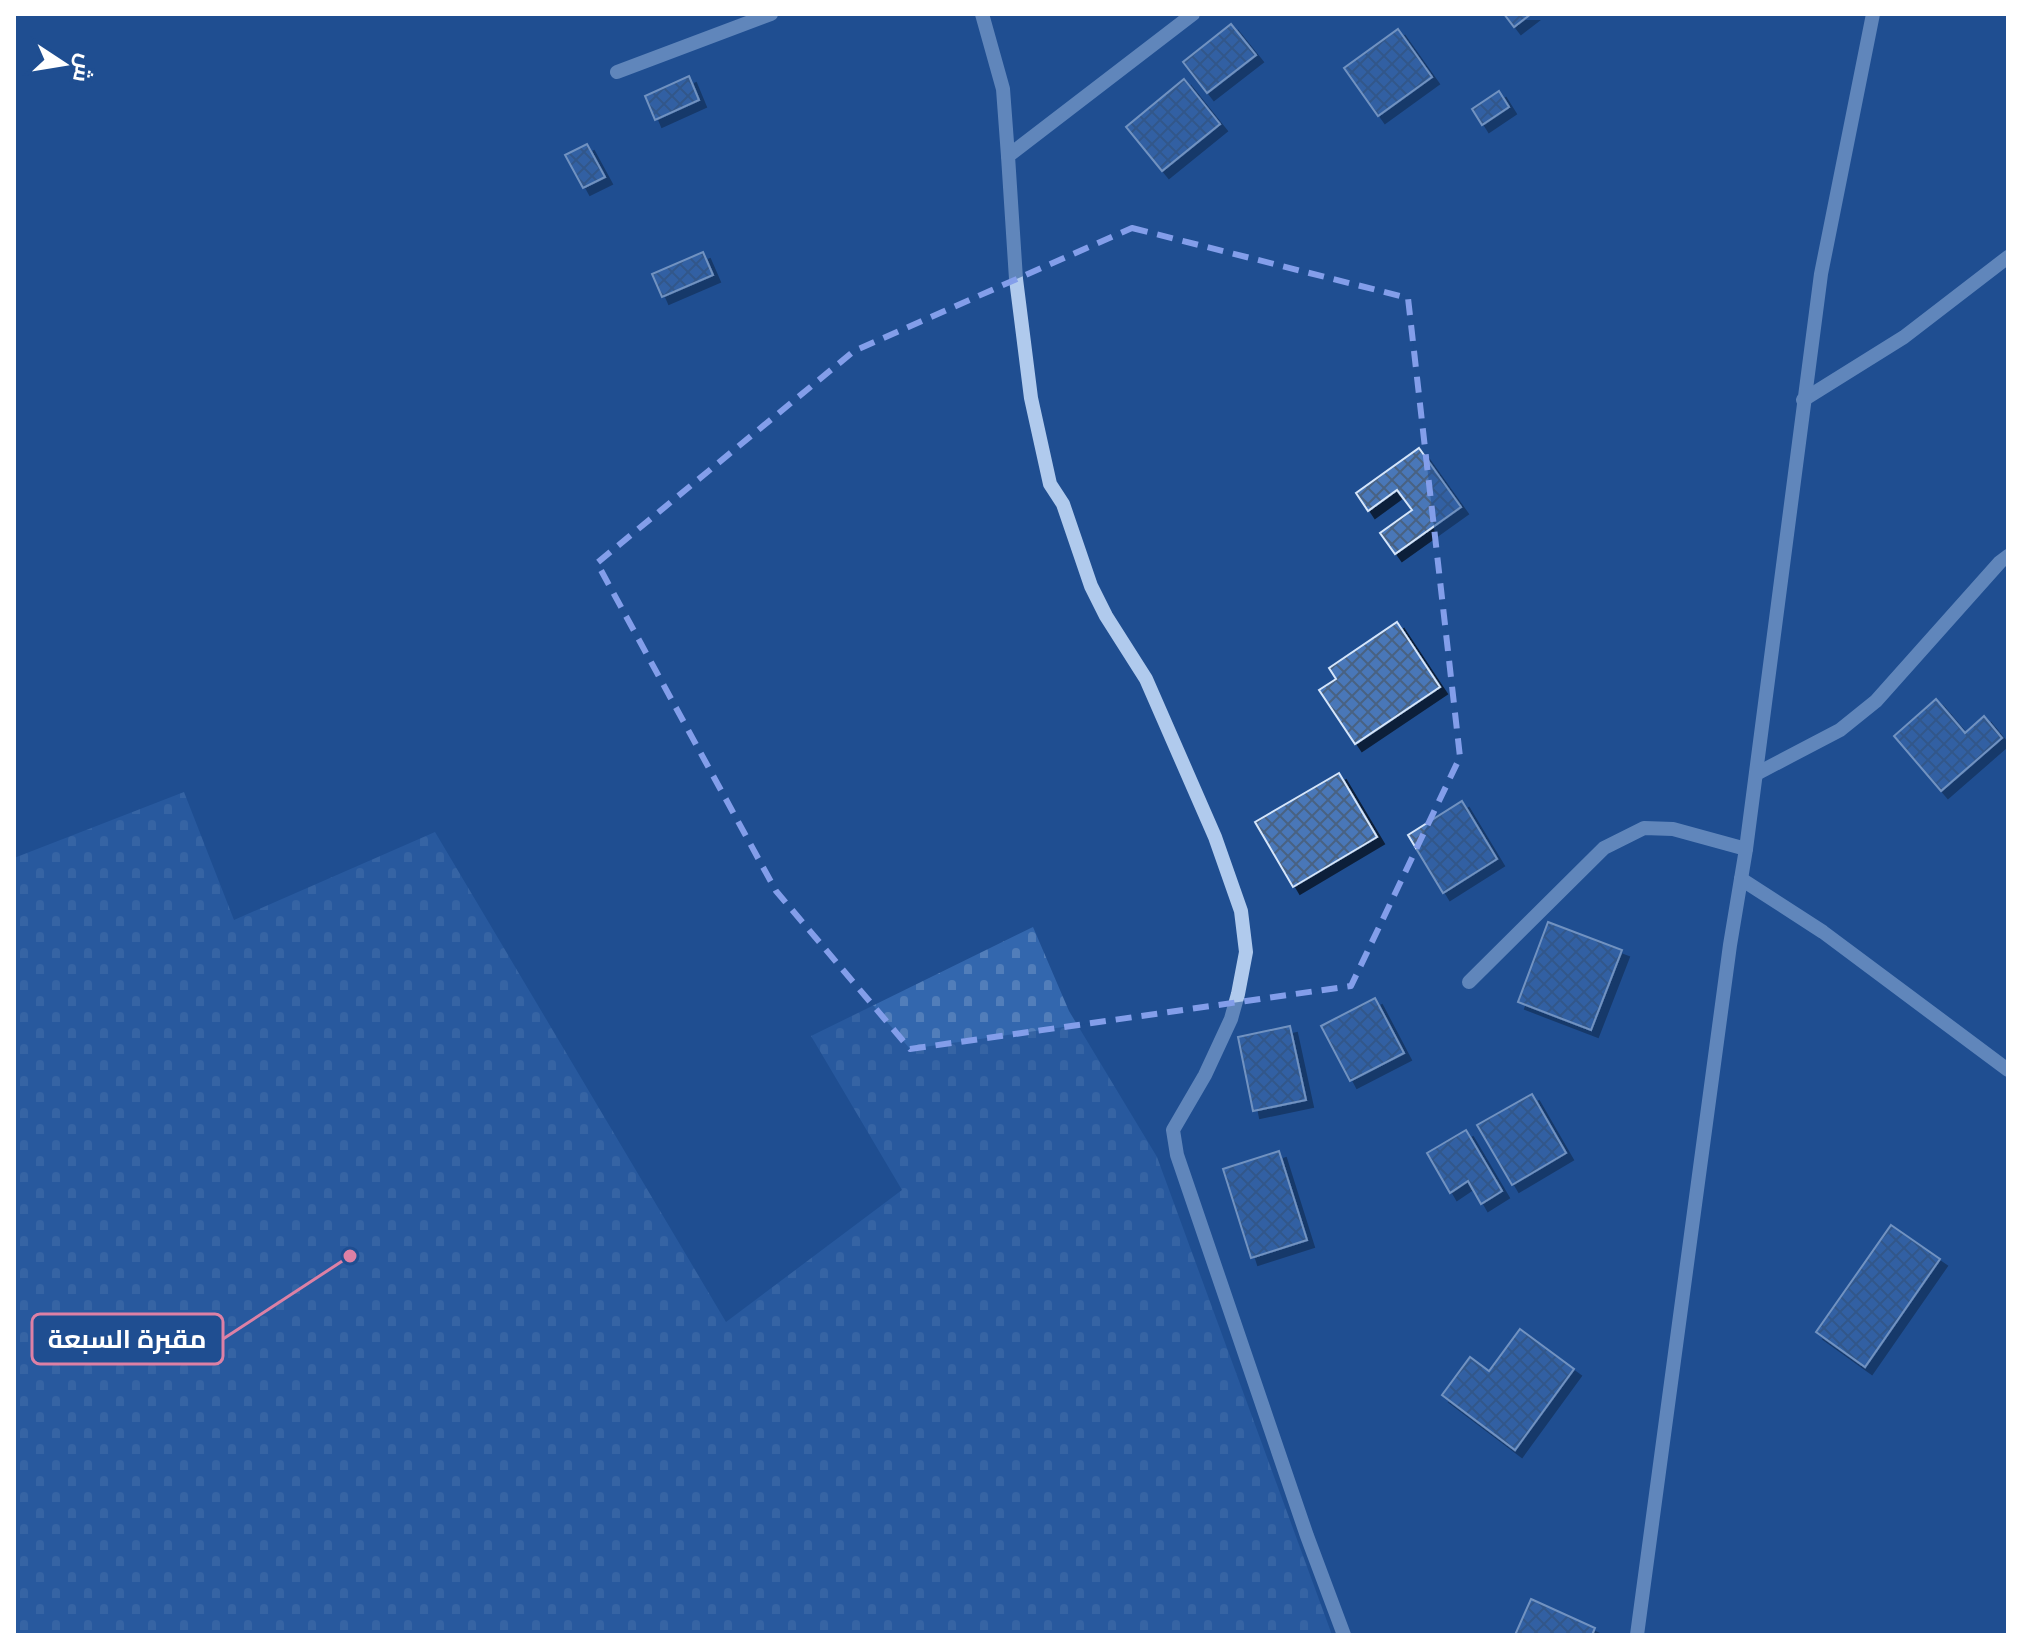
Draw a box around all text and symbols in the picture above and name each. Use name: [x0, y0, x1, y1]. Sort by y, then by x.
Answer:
north arrow: [24, 24, 104, 104]
text: ش: [67, 51, 99, 85]
callout: مقبرة السبعة: [32, 1314, 223, 1364]
text: مقبرة السبعة: [48, 1324, 206, 1354]

